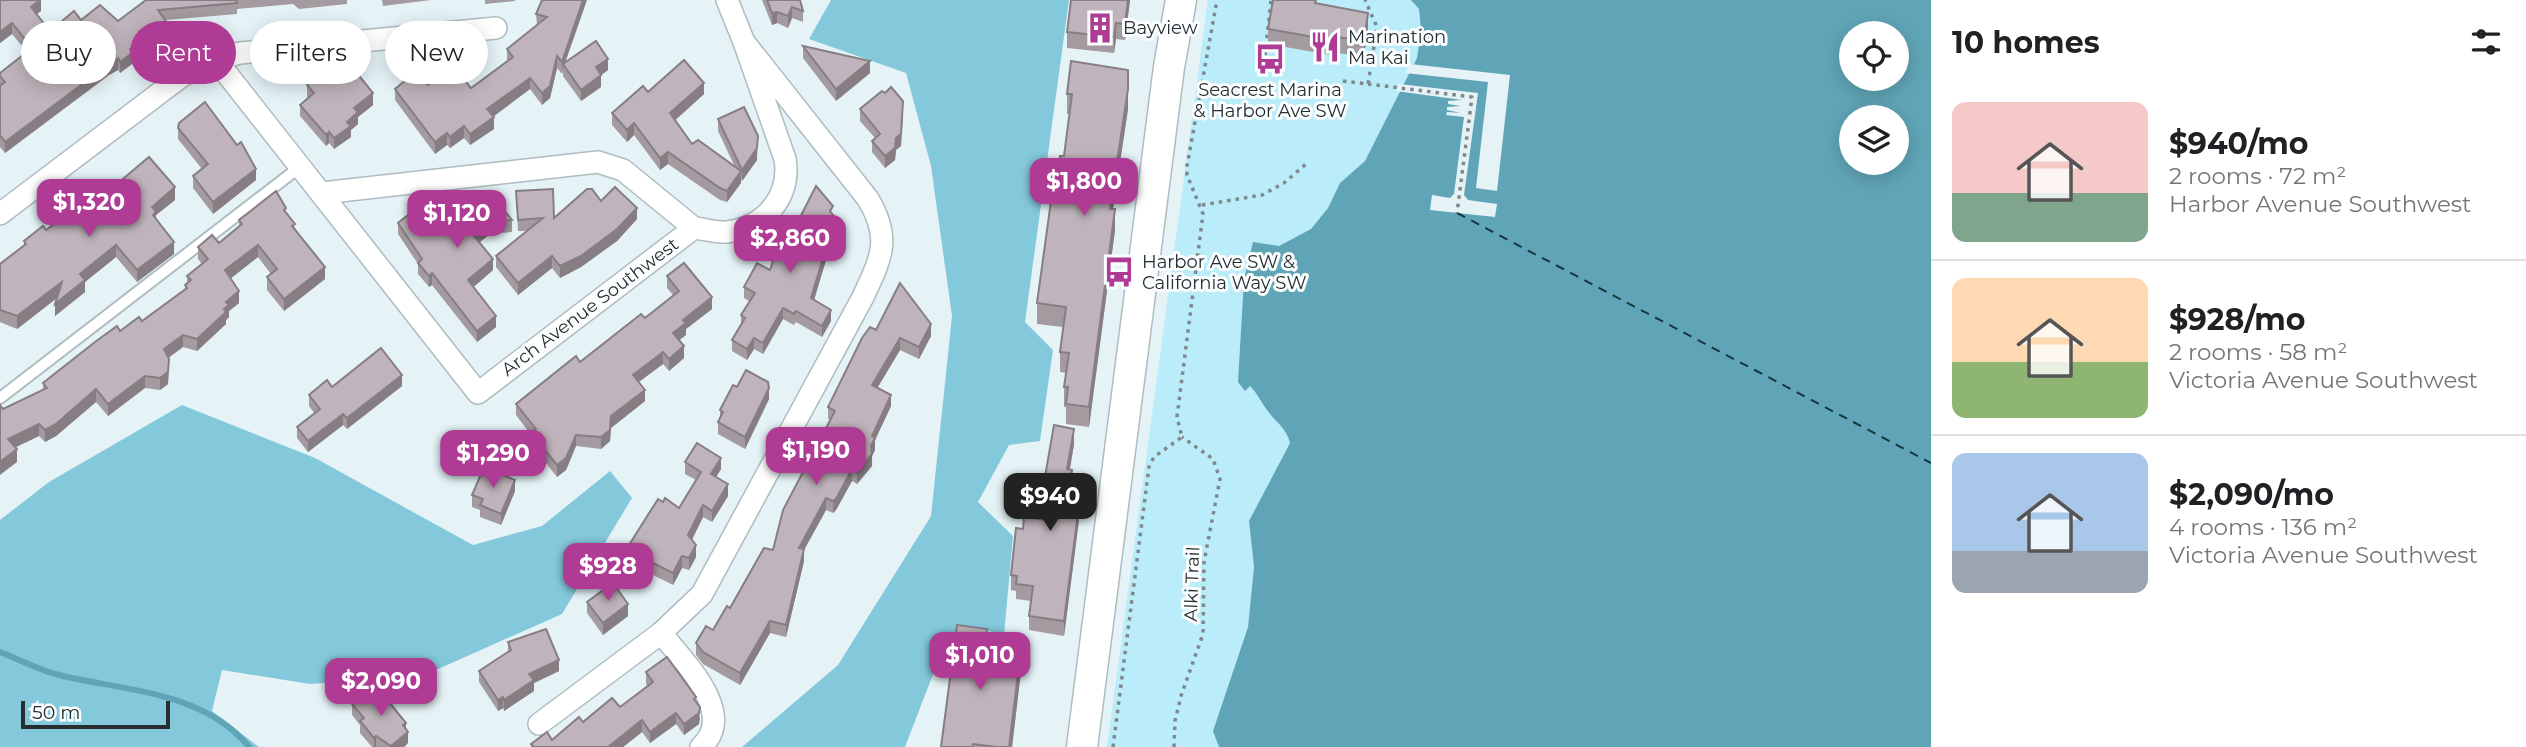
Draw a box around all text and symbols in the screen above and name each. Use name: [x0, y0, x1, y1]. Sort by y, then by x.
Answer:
building icon: Bayview: [1083, 11, 1117, 45]
place label: Bayview: [1123, 17, 1198, 39]
chip: Buy: [21, 21, 116, 84]
chip: Rent: [130, 21, 236, 84]
chip: Filters: [250, 21, 371, 84]
chip: New: [385, 21, 488, 84]
map controls: [1839, 21, 1909, 175]
button: locate: [1839, 21, 1909, 91]
icon: filters: [2467, 23, 2505, 61]
text: 10 homes: [1952, 24, 2100, 61]
place label: Marination Ma Kai: [1348, 26, 1446, 69]
restaurant icon: Marination Ma Kai: [1308, 30, 1342, 64]
bus stop icon: Seacrest Marina & Harbor Ave SW: [1253, 42, 1287, 76]
place label: Seacrest Marina & Harbor Ave SW: [1193, 79, 1347, 122]
button: layers: [1839, 105, 1909, 175]
text: $940/mo: [2169, 125, 2308, 162]
icon: home: [2008, 130, 2092, 214]
pin: $1,800: [1027, 158, 1141, 218]
text: 2 rooms · 72 m²: [2169, 162, 2346, 190]
text: $1,800: [1046, 167, 1122, 195]
pin: $1,320: [32, 180, 146, 239]
text: $1,320: [53, 188, 125, 216]
pin: $1,120: [400, 190, 514, 250]
text: Harbor Avenue Southwest: [2169, 190, 2471, 218]
text: $1,120: [423, 199, 491, 227]
pin: $2,860: [733, 216, 847, 275]
text: $2,860: [750, 224, 830, 252]
street label: Arch Avenue Southwest: [497, 233, 683, 381]
place label: Harbor Ave SW & California Way SW: [1142, 251, 1306, 294]
bus stop icon: Harbor Ave SW & California Way SW: [1102, 255, 1136, 289]
text: $928/mo: [2169, 301, 2305, 338]
icon: home: [2008, 306, 2092, 390]
text: 2 rooms · 58 m²: [2169, 338, 2347, 366]
text: Victoria Avenue Southwest: [2169, 366, 2478, 394]
pin: $1,190: [759, 428, 873, 487]
pin: $1,290: [436, 430, 550, 490]
text: $1,190: [782, 436, 850, 464]
text: $1,290: [456, 439, 530, 467]
pin: $940: [1009, 474, 1091, 533]
text: $2,090/mo: [2169, 476, 2334, 513]
icon: home: [2008, 481, 2092, 565]
text: $940: [1020, 482, 1080, 510]
text: 4 rooms · 136 m²: [2169, 513, 2357, 541]
text: Victoria Avenue Southwest: [2169, 541, 2478, 569]
pin: $928: [567, 544, 649, 603]
street label: Alki Trail: [1180, 546, 1204, 622]
text: $928: [579, 552, 637, 580]
pin: $1,010: [923, 632, 1037, 692]
text: $1,010: [945, 641, 1015, 669]
pin: $2,090: [324, 658, 438, 718]
text: $2,090: [341, 667, 421, 695]
scale bar: [21, 698, 170, 730]
text: 50 m: [32, 701, 80, 724]

